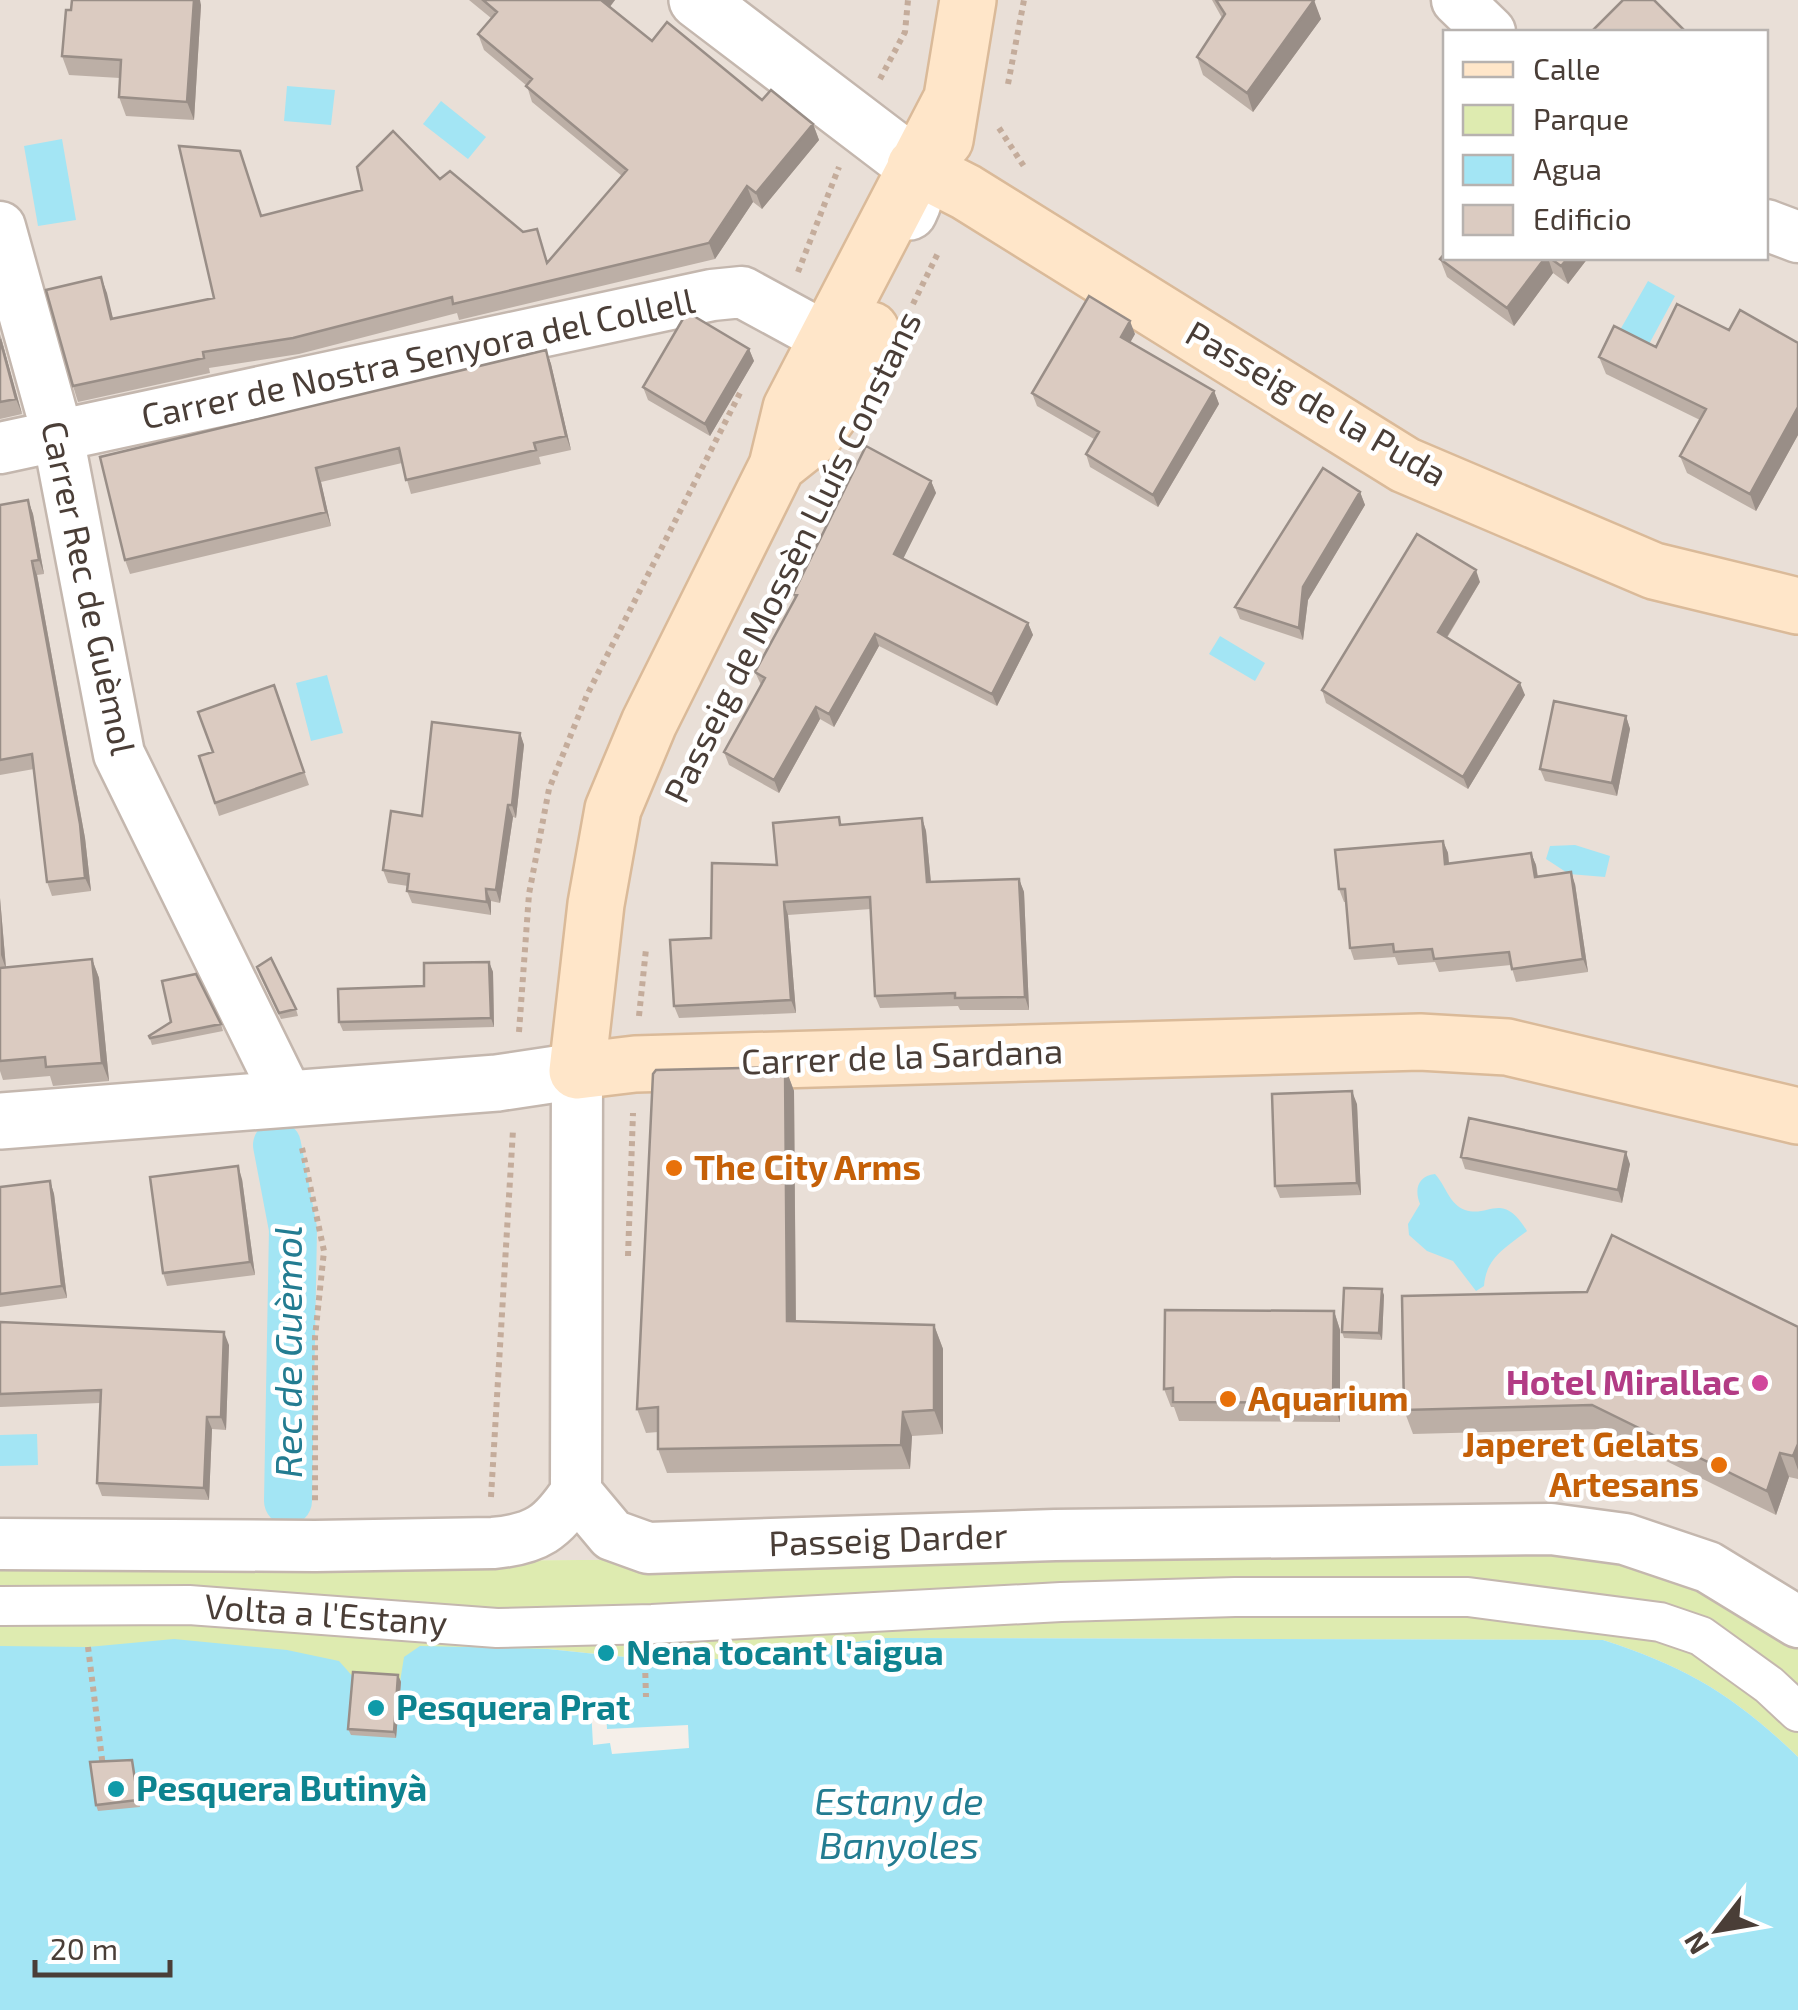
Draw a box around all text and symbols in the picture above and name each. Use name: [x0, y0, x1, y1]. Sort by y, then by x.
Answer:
legend: [1443, 30, 1768, 260]
text: Calle: [1533, 50, 1601, 86]
text: Parque: [1533, 100, 1629, 136]
text: Agua: [1533, 150, 1602, 186]
text: Edificio: [1533, 200, 1632, 236]
street label: Carrer de Nostra Senyora del Collell: [137, 278, 699, 436]
street label: Passeig de Mossèn Lluís Constans: [654, 304, 929, 808]
street label: Passeig de la Puda: [1179, 311, 1455, 494]
street label: Carrer Rec de Guèmol: [34, 417, 146, 759]
street label: Carrer de la Sardana: [740, 1028, 1064, 1082]
place label: The City Arms: [694, 1145, 921, 1188]
marker: The City Arms: [663, 1157, 685, 1179]
water label: Rec de Guèmol: [264, 1226, 310, 1478]
place label: Hotel Mirallac: [1506, 1360, 1740, 1402]
marker: Hotel Mirallac: [1749, 1372, 1771, 1394]
place label: Aquarium: [1248, 1376, 1409, 1418]
marker: Aquarium: [1217, 1388, 1239, 1410]
place label: Japeret Gelats Artesans: [1462, 1422, 1699, 1504]
marker: Japeret Gelats Artesans: [1708, 1454, 1730, 1476]
street label: Passeig Darder: [768, 1513, 1008, 1563]
street label: Volta a l'Estany: [203, 1584, 449, 1642]
place label: Nena tocant l'aigua: [626, 1630, 944, 1672]
marker: Nena tocant l'aigua: [595, 1642, 617, 1664]
place label: Pesquera Prat: [396, 1685, 630, 1727]
marker: Pesquera Prat: [365, 1697, 387, 1719]
place label: Pesquera Butinyà: [136, 1766, 427, 1809]
water label: Estany de Banyoles: [814, 1777, 984, 1867]
marker: Pesquera Butinyà: [105, 1778, 127, 1800]
north arrow: [1668, 1880, 1768, 1980]
scale bar: [35, 1915, 170, 1977]
text: N: [1676, 1926, 1715, 1961]
text: 20 m: [50, 1930, 118, 1966]

